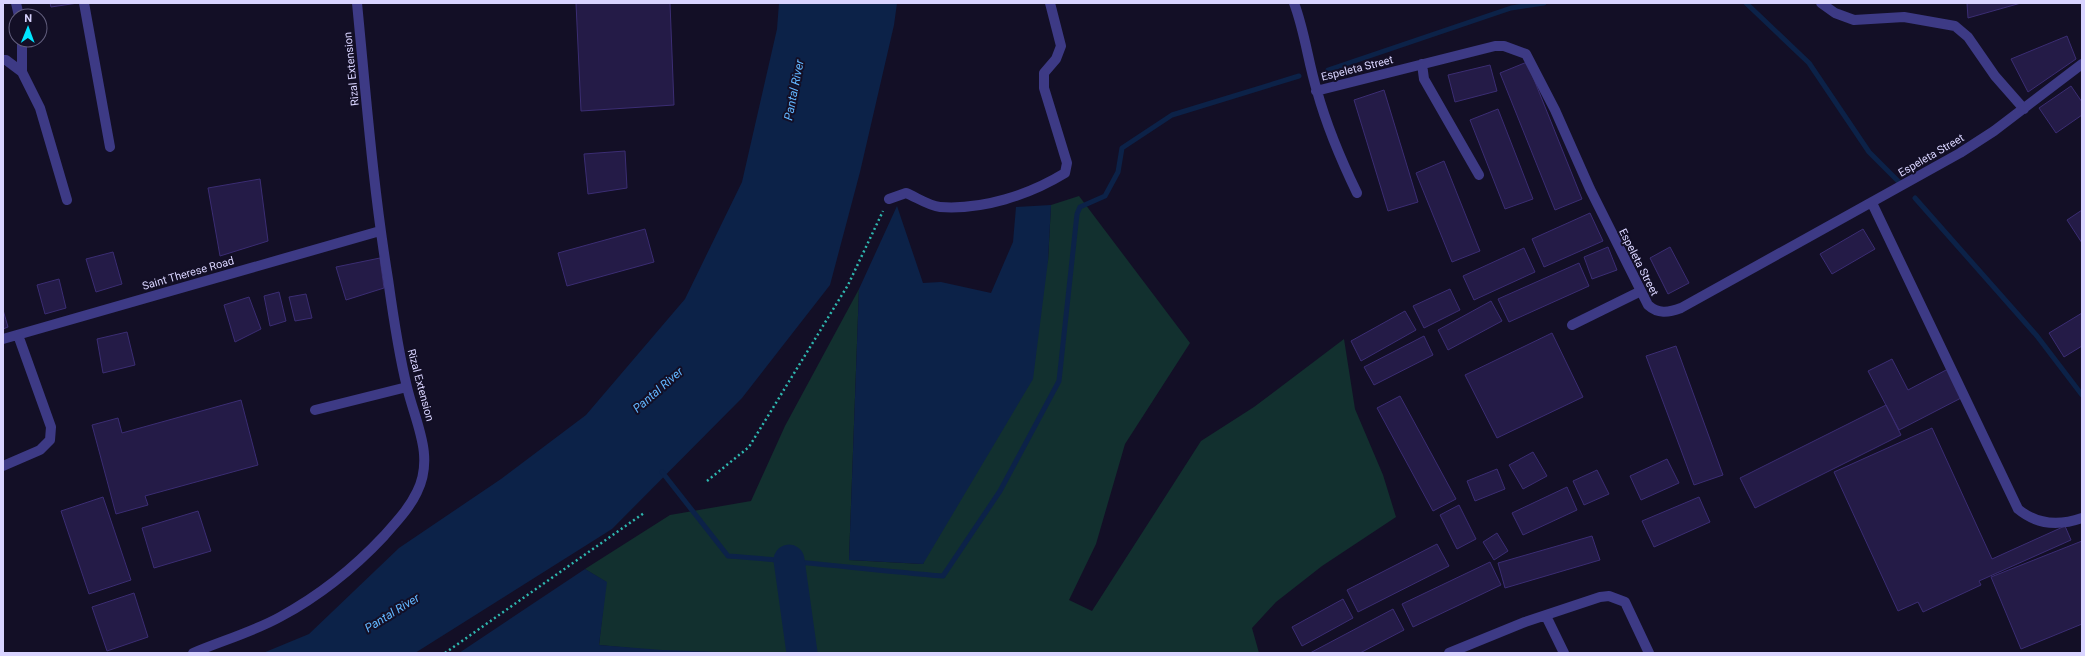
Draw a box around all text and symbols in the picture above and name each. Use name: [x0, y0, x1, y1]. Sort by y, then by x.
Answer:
north arrow: [8, 8, 48, 48]
text: N: [24, 12, 32, 25]
street label: Rizal Extension: [341, 31, 362, 107]
street label: Espeleta Street: [1320, 53, 1395, 84]
water label: Pantal River: [781, 57, 807, 122]
street label: Espeleta Street: [1896, 131, 1967, 180]
street label: Espeleta Street: [1616, 226, 1661, 298]
street label: Saint Therese Road: [141, 254, 235, 293]
street label: Rizal Extension: [405, 348, 436, 423]
water label: Pantal River: [630, 364, 687, 416]
water label: Pantal River: [362, 590, 423, 635]

